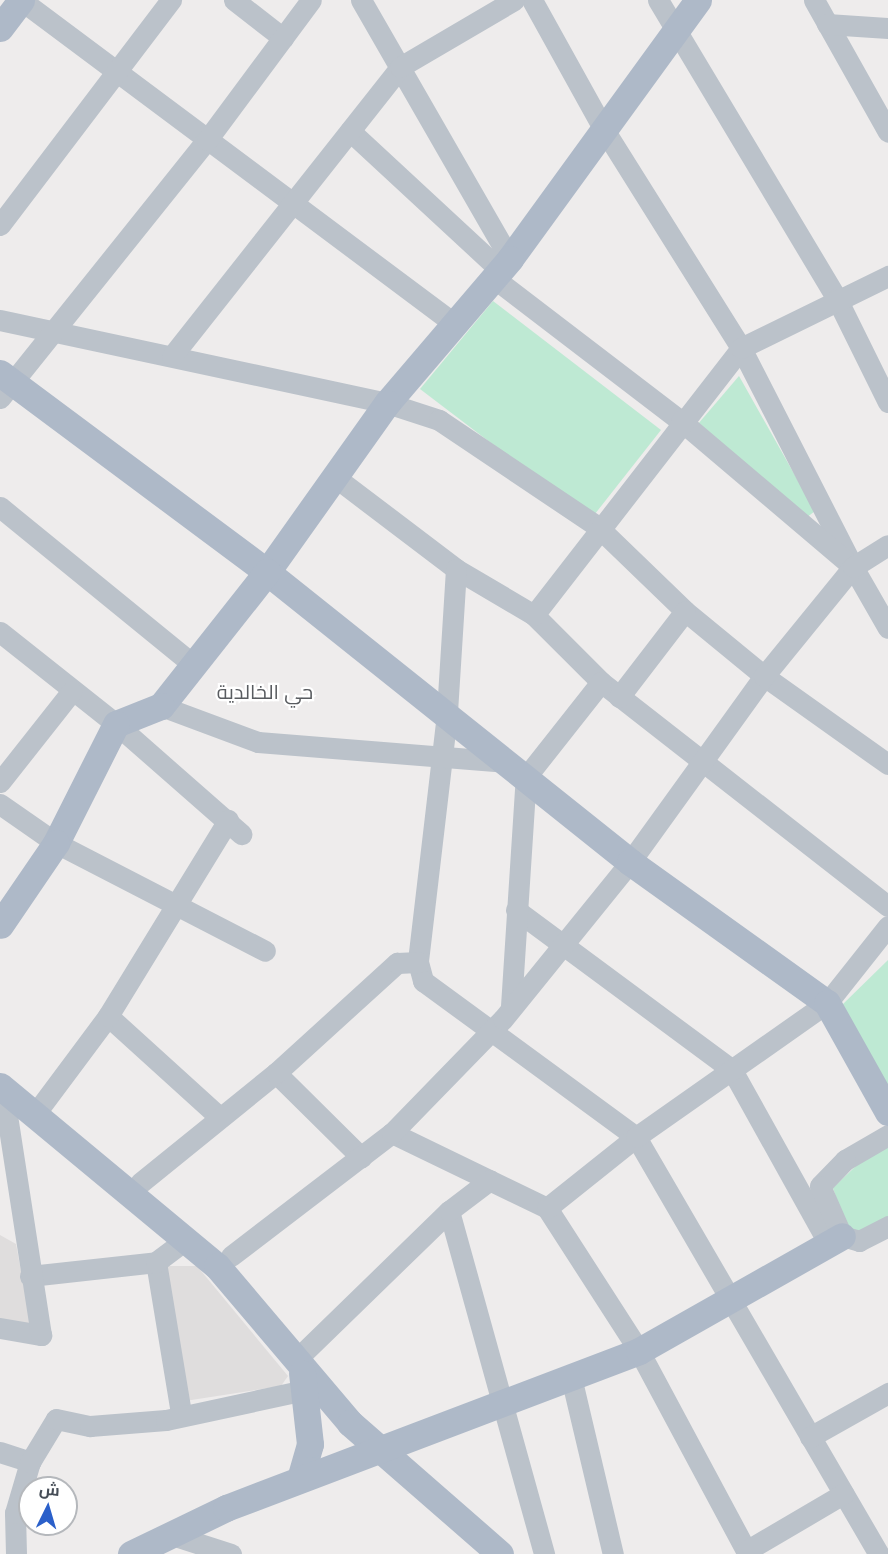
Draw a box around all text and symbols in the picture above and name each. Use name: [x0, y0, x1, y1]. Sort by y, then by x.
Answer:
district label: حي الخالدية: [217, 680, 313, 704]
north arrow: [18, 1476, 78, 1536]
text: ش: [38, 1480, 60, 1499]

